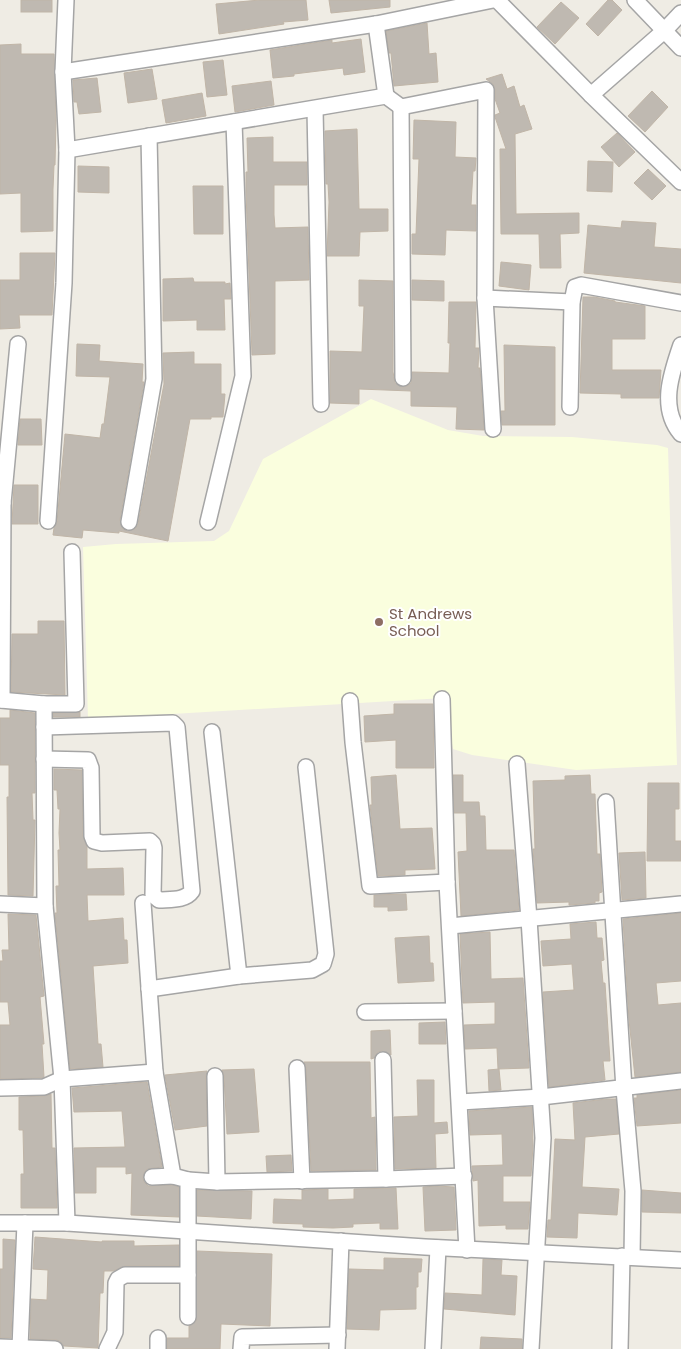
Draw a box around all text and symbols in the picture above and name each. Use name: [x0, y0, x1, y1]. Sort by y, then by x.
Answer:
place label: St Andrews School: [389, 603, 472, 641]
marker: St Andrews School: [373, 616, 385, 628]

